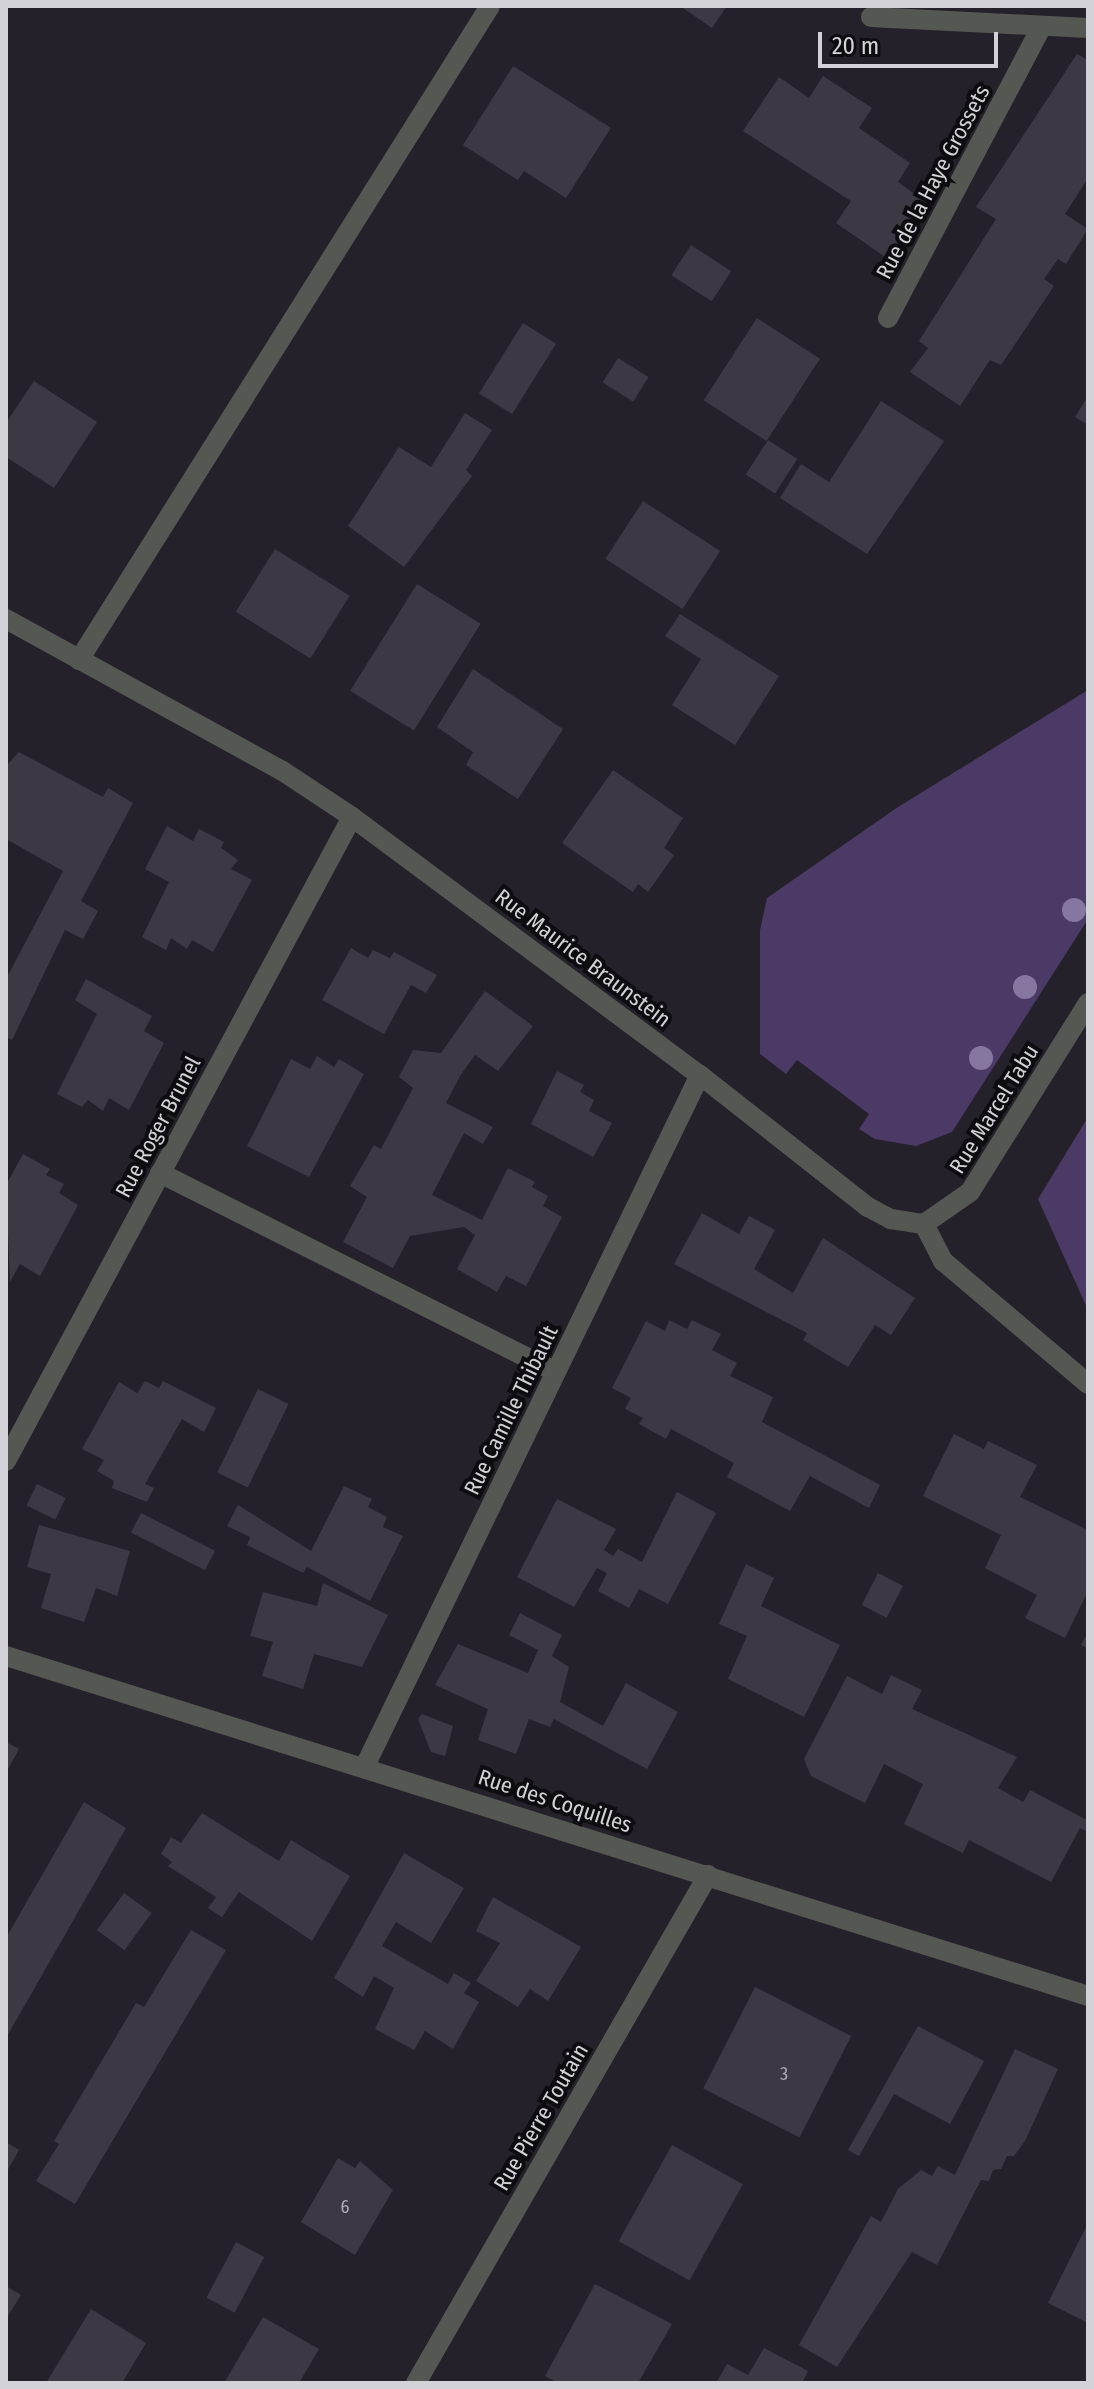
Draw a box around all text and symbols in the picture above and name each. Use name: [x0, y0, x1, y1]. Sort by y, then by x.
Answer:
scale bar: [822, 16, 1002, 66]
text: 20 m: [832, 32, 879, 60]
street label: Rue de la Haye Grossets: [871, 81, 995, 283]
street label: Rue Maurice Braunstein: [490, 883, 676, 1033]
street label: Rue Marcel Tabu: [944, 1040, 1044, 1178]
street label: Rue Roger Brunel: [110, 1052, 206, 1202]
street label: Rue Camille Thibault: [459, 1321, 563, 1499]
street label: Rue des Coquilles: [475, 1764, 635, 1838]
street label: Rue Pierre Toutain: [488, 2039, 594, 2195]
house number: 3: [780, 2063, 788, 2085]
house number: 6: [341, 2196, 349, 2218]

